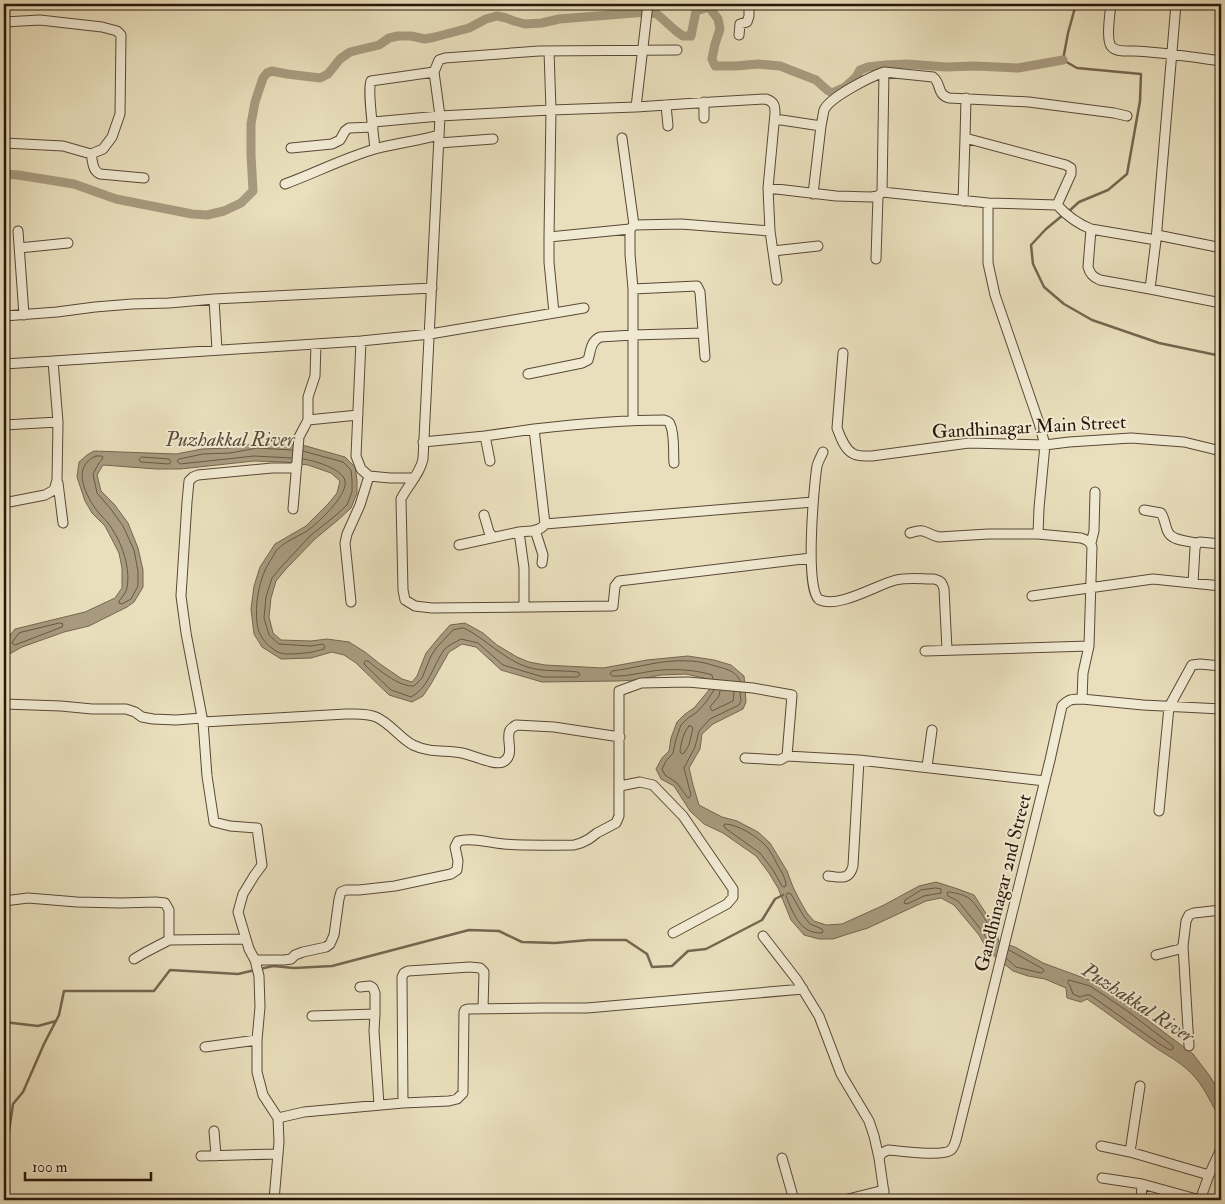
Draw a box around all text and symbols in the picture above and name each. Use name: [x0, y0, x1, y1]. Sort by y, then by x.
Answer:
street label: Gandhinagar Main Street: [931, 410, 1127, 444]
water label: Puzhakkal River: [165, 427, 296, 452]
street label: Gandhinagar 2nd Street: [969, 792, 1037, 974]
water label: Puzhakkal River: [1076, 957, 1200, 1049]
scale bar: [25, 1149, 151, 1181]
text: 100 m: [32, 1158, 68, 1177]

